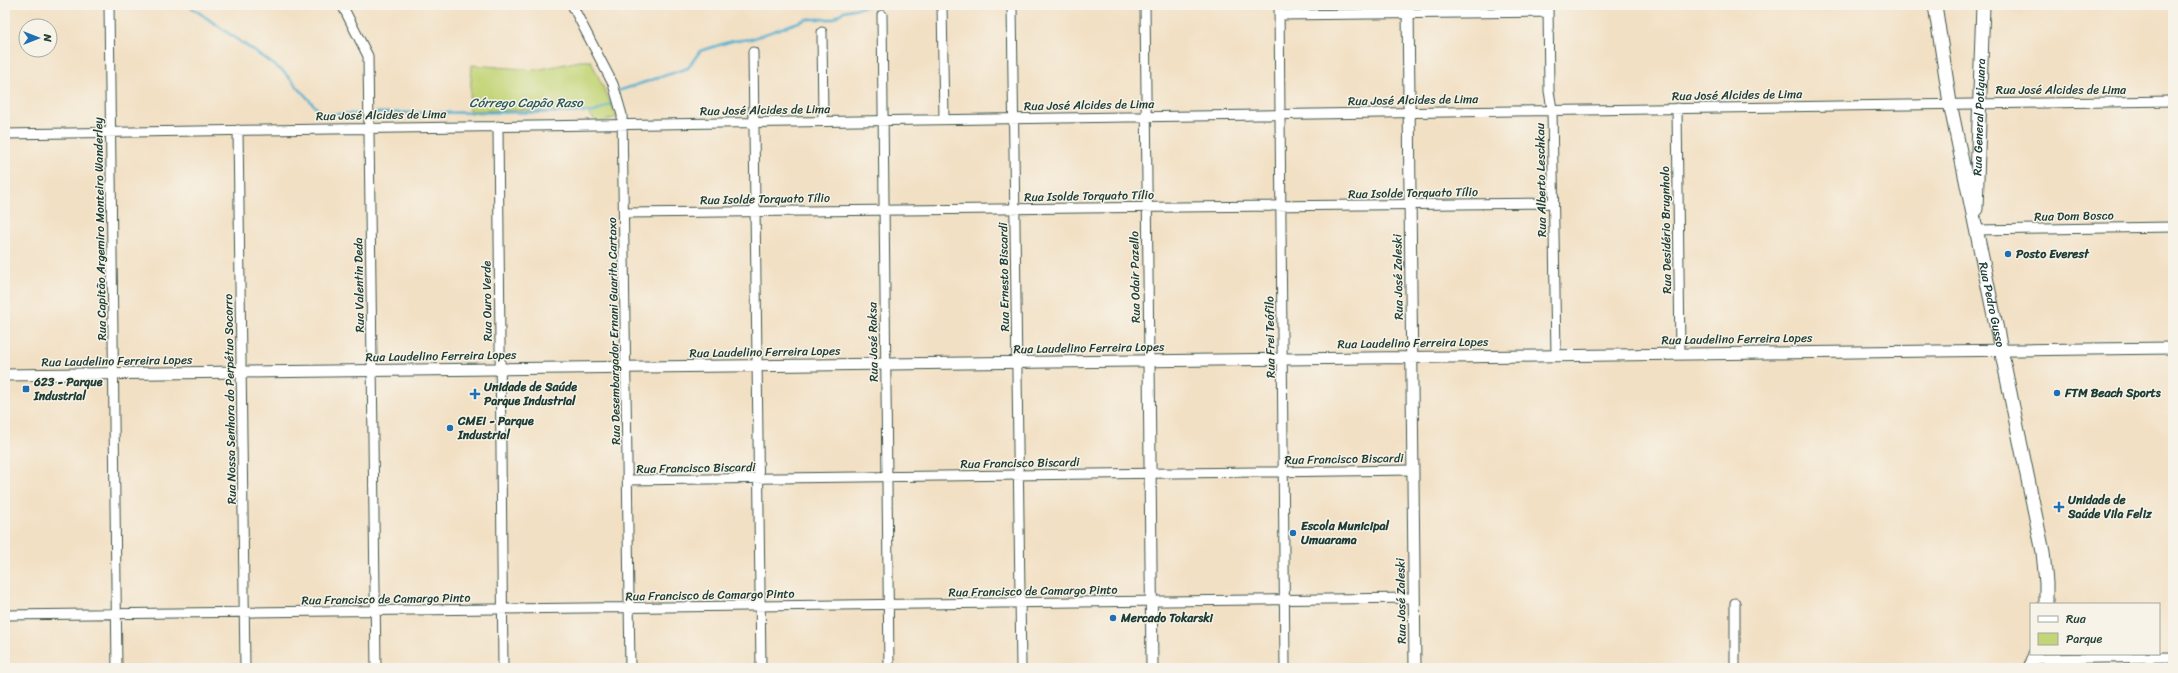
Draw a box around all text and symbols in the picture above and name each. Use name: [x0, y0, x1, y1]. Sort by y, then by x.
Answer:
north arrow: [18, 18, 58, 58]
text: N: [38, 33, 57, 42]
street label: Rua General Potiguara: [1966, 58, 1992, 176]
street label: Rua José Alcides de Lima: [1996, 79, 2127, 101]
street label: Rua José Alcides de Lima: [1672, 83, 1803, 107]
street label: Rua José Alcides de Lima: [1348, 88, 1479, 112]
water label: Córrego Capão Raso: [469, 91, 584, 114]
street label: Rua José Alcides de Lima: [1024, 93, 1155, 117]
street label: Rua José Alcides de Lima: [700, 98, 831, 122]
street label: Rua José Alcides de Lima: [316, 103, 447, 127]
street label: Rua Capitão Argemiro Monteiro Wanderley: [87, 116, 113, 341]
street label: Rua Alberto Leschkau: [1529, 122, 1553, 237]
street label: Rua Desidério Brugnholo: [1654, 166, 1678, 294]
street label: Rua Isolde Torquato Tílio: [1348, 181, 1478, 205]
street label: Rua Isolde Torquato Tílio: [1024, 184, 1154, 208]
street label: Rua Isolde Torquato Tílio: [700, 187, 830, 211]
street label: Rua Dom Bosco: [2034, 204, 2114, 228]
street label: Rua Desembargador Ernani Guarita Cartaxo: [601, 217, 627, 445]
street label: Rua Ernesto Biscardi: [992, 222, 1016, 332]
street label: Rua Odair Pazello: [1123, 231, 1147, 323]
street label: Rua José Zaleski: [1386, 233, 1410, 320]
street label: Rua Valentin Deda: [347, 237, 371, 333]
place label: Posto Everest: [2016, 243, 2090, 265]
marker: Posto Everest: [2003, 249, 2013, 259]
street label: Rua Ouro Verde: [475, 260, 499, 341]
street label: Rua Pedro Gusso: [1972, 260, 2011, 349]
street label: Rua Nossa Senhora do Perpétuo Socorro: [217, 293, 243, 505]
street label: Rua Frei Teófilo: [1258, 296, 1282, 378]
street label: Rua José Raksa: [861, 301, 885, 382]
street label: Rua Laudelino Ferreira Lopes: [1661, 327, 1813, 351]
street label: Rua Laudelino Ferreira Lopes: [1337, 331, 1489, 355]
street label: Rua Laudelino Ferreira Lopes: [1013, 336, 1165, 360]
street label: Rua Laudelino Ferreira Lopes: [689, 340, 841, 364]
street label: Rua Laudelino Ferreira Lopes: [365, 344, 517, 368]
street label: Rua Laudelino Ferreira Lopes: [41, 349, 193, 373]
place label: 623 - Parque Industrial: [33, 371, 103, 407]
place label: Unidade de Saúde Parque Industrial: [484, 376, 577, 412]
place label: FTM Beach Sports: [2064, 382, 2162, 404]
marker: 623 - Parque Industrial: [21, 384, 31, 394]
marker: Unidade de Saúde Parque Industrial: [469, 388, 481, 400]
marker: FTM Beach Sports: [2052, 388, 2062, 398]
place label: CMEI - Parque Industrial: [457, 410, 534, 446]
marker: CMEI - Parque Industrial: [445, 423, 455, 433]
street label: Rua Francisco Biscardi: [1284, 447, 1404, 471]
street label: Rua Francisco Biscardi: [960, 451, 1080, 475]
street label: Rua Francisco Biscardi: [636, 456, 756, 480]
place label: Unidade de Saúde Vila Feliz: [2067, 489, 2153, 525]
marker: Unidade de Saúde Vila Feliz: [2053, 501, 2065, 513]
place label: Escola Municipal Umuarama: [1301, 515, 1389, 551]
marker: Escola Municipal Umuarama: [1288, 528, 1298, 538]
street label: Rua José Zaleski: [1389, 557, 1413, 644]
street label: Rua Francisco de Camargo Pinto: [948, 579, 1118, 603]
street label: Rua Francisco de Camargo Pinto: [625, 583, 795, 607]
street label: Rua Francisco de Camargo Pinto: [301, 587, 471, 611]
legend: [2030, 603, 2160, 655]
place label: Mercado Tokarski: [1120, 607, 1214, 629]
text: Rua: [2066, 608, 2087, 630]
marker: Mercado Tokarski: [1108, 613, 1118, 623]
text: Parque: [2066, 628, 2103, 650]

